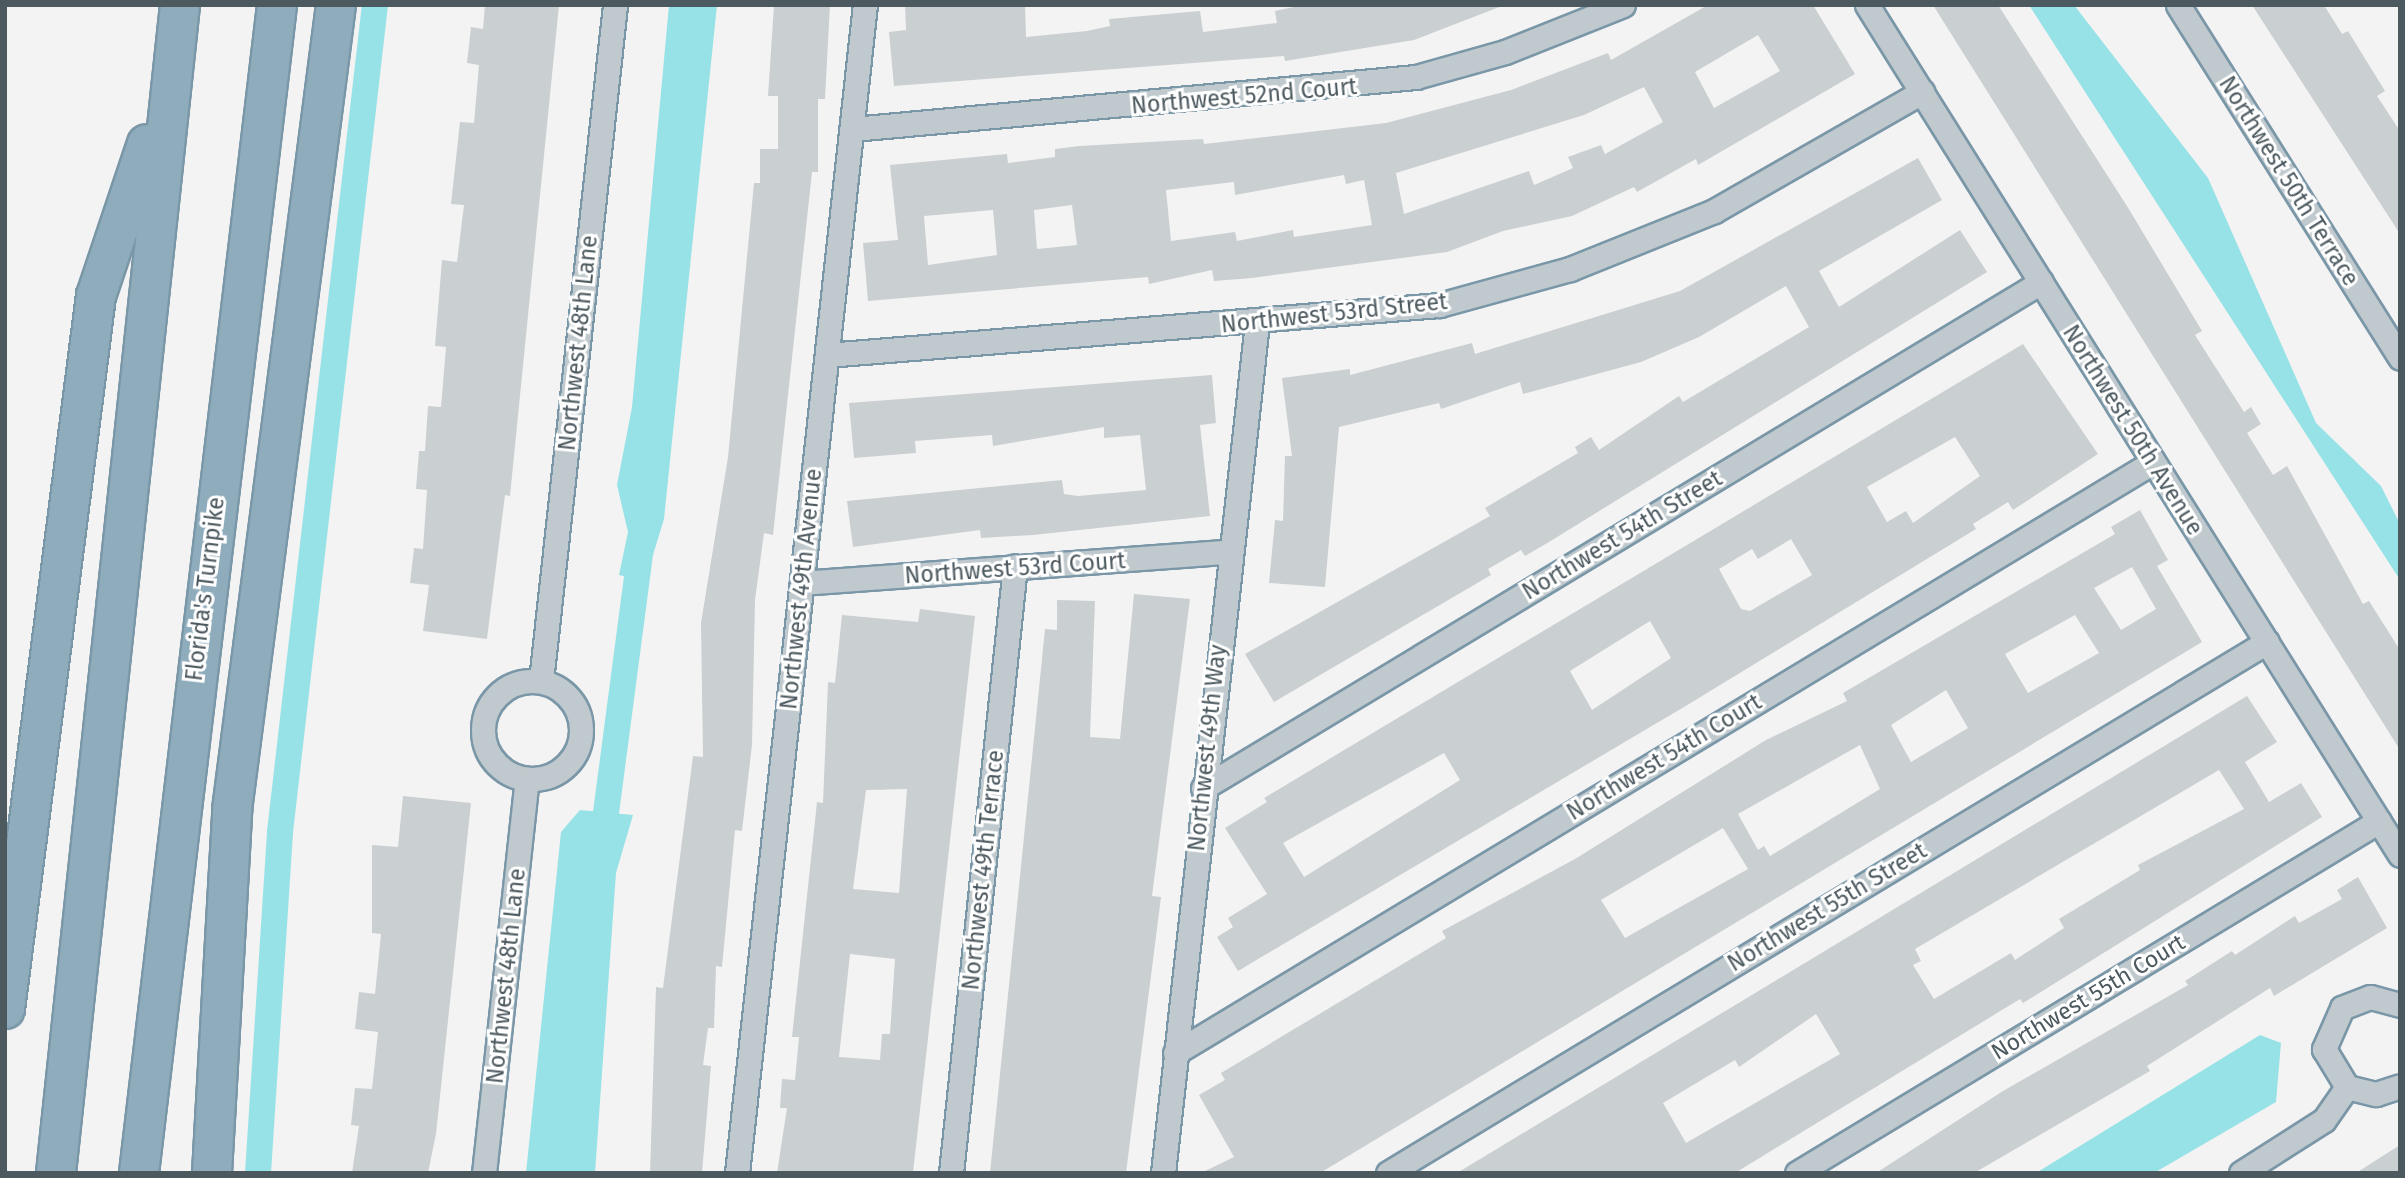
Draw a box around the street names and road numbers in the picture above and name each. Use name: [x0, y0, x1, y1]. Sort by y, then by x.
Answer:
street label: Northwest 50th Terrace: [2213, 71, 2365, 291]
street label: Northwest 52nd Court: [1130, 72, 1358, 120]
street label: Northwest 48th Lane: [553, 234, 603, 452]
street label: Northwest 53rd Street: [1220, 287, 1448, 339]
street label: Northwest 50th Avenue: [2057, 320, 2209, 540]
street label: Northwest 54th Street: [1517, 464, 1727, 606]
street label: Northwest 49th Avenue: [775, 467, 827, 711]
street label: Florida's Turnpike: [180, 495, 230, 683]
street label: Northwest 53rd Court: [904, 547, 1126, 589]
street label: Northwest 49th Way: [1182, 643, 1232, 853]
street label: Northwest 54th Court: [1562, 688, 1766, 826]
street label: Northwest 49th Terrace: [957, 749, 1009, 991]
street label: Northwest 55th Street: [1723, 837, 1931, 977]
street label: Northwest 48th Lane: [481, 867, 531, 1085]
street label: Northwest 55th Court: [1986, 928, 2190, 1066]

